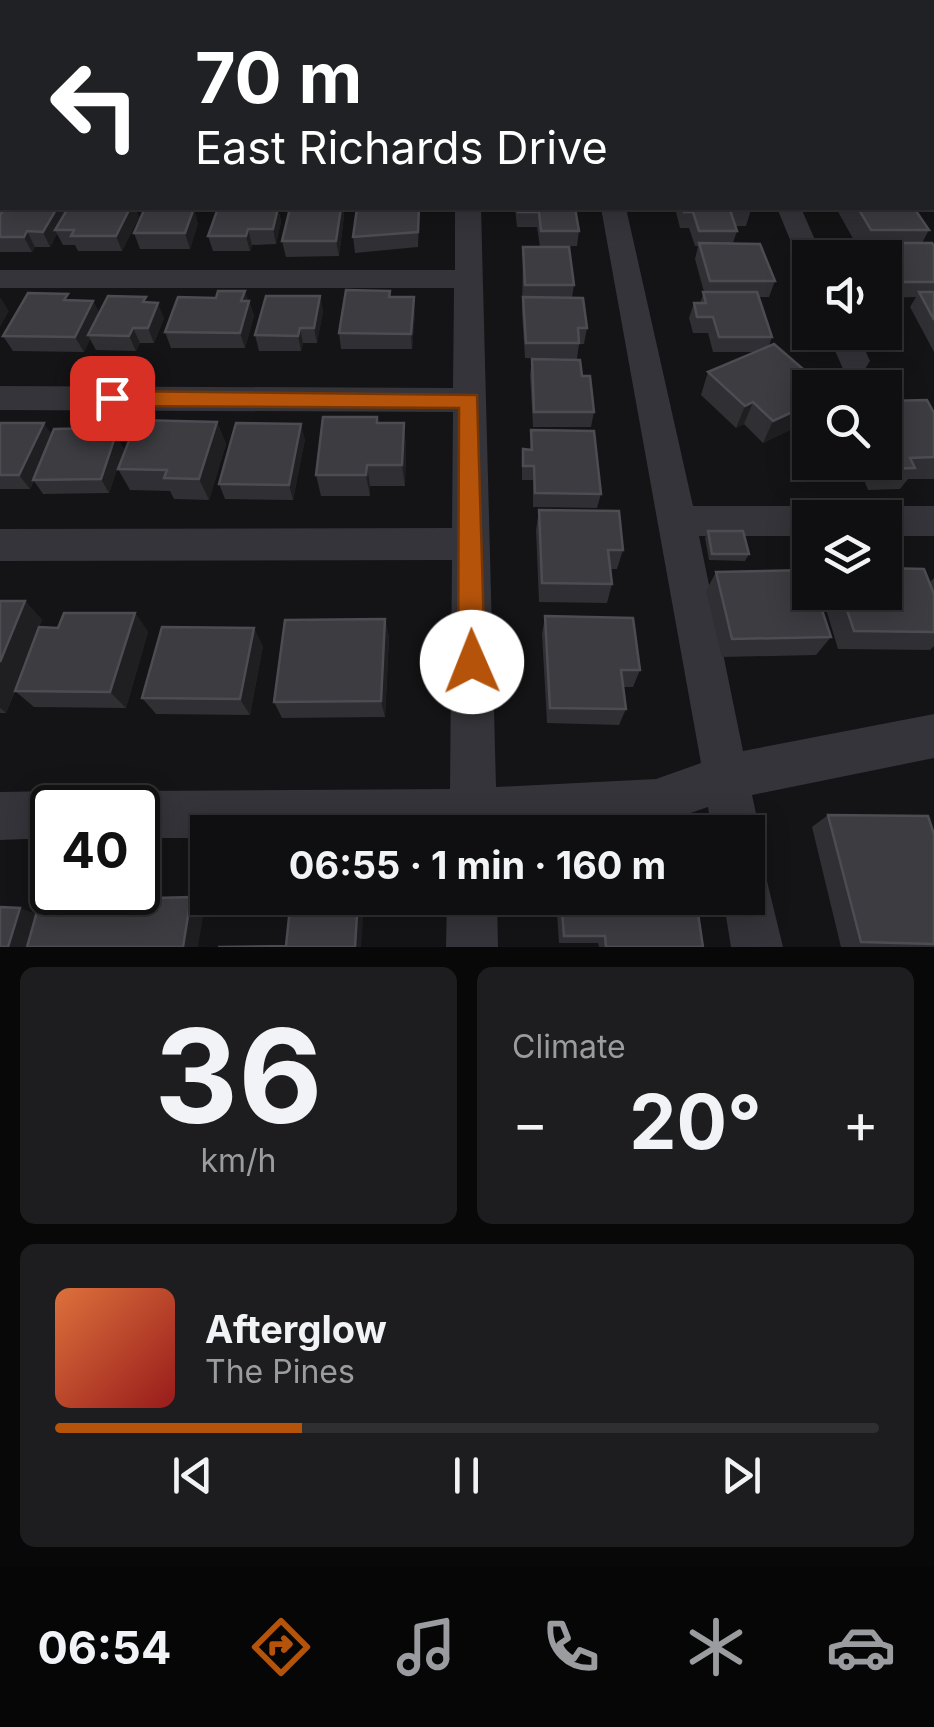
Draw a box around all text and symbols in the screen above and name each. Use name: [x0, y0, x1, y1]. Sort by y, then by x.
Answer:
text: 70 m: [195, 35, 362, 120]
icon: left: [30, 40, 160, 170]
text: East Richards Drive: [195, 120, 608, 175]
map controls: [792, 240, 902, 610]
button: sound: [792, 240, 902, 350]
pin: [70, 356, 155, 441]
button: search: [792, 370, 902, 480]
icon: arrive: [85, 371, 140, 426]
button: layers: [792, 500, 902, 610]
position arrow: [420, 610, 524, 714]
speed limit sign: 40: [30, 785, 160, 915]
text: 06:55 · 1 min · 160 m: [289, 842, 666, 888]
text: 36: [154, 997, 323, 1154]
text: Climate: [512, 1027, 626, 1066]
text: 20°: [629, 1076, 762, 1167]
text: −: [512, 1090, 548, 1156]
text: +: [843, 1090, 879, 1156]
text: km/h: [200, 1141, 277, 1180]
text: Afterglow: [205, 1306, 387, 1352]
text: The Pines: [205, 1352, 355, 1391]
icon: previous: [165, 1448, 220, 1503]
icon: pause: [439, 1448, 494, 1503]
icon: next: [714, 1448, 769, 1503]
icon: directions: [246, 1612, 316, 1682]
icon: music: [391, 1612, 461, 1682]
icon: phone: [536, 1612, 606, 1682]
icon: climate: [681, 1612, 751, 1682]
icon: car: [826, 1612, 896, 1682]
text: 06:54: [38, 1620, 171, 1675]

